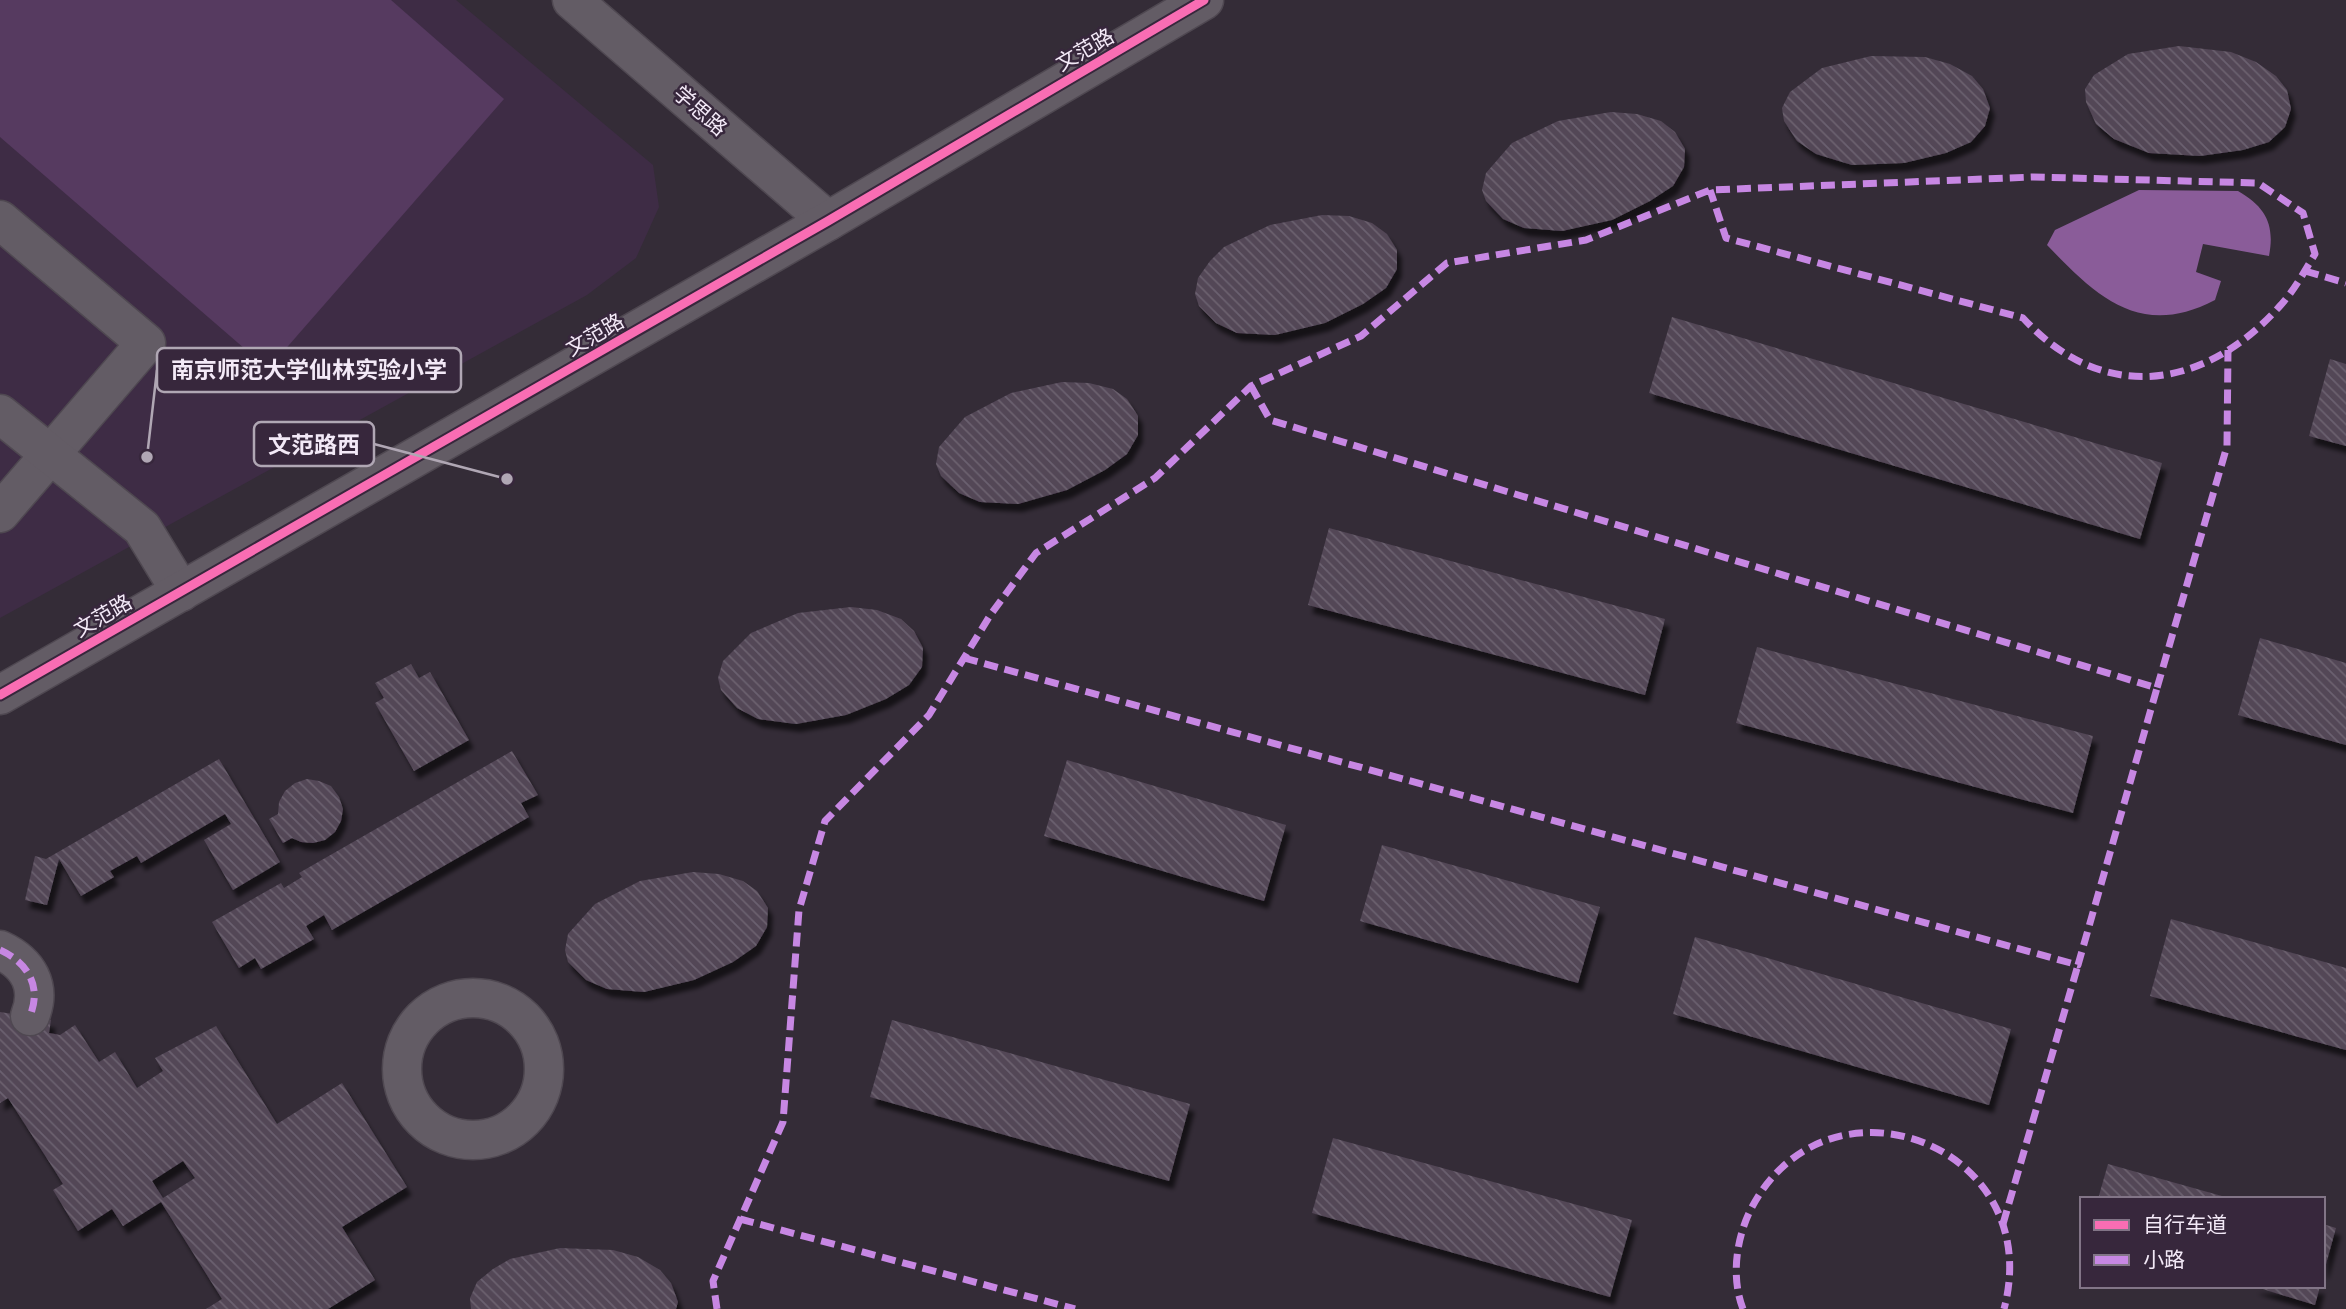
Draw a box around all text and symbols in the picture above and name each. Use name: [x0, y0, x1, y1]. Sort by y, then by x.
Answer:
street label: 文范路: [1052, 24, 1120, 79]
street label: 学思路: [666, 81, 732, 143]
street label: 文范路: [562, 309, 630, 364]
callout: 南京师范大学仙林实验小学: [157, 348, 461, 392]
text: 南京师范大学仙林实验小学: [171, 357, 447, 387]
callout: 文范路西: [254, 422, 374, 466]
text: 文范路西: [268, 433, 360, 462]
street label: 文范路: [70, 590, 138, 645]
legend: [2080, 1197, 2325, 1288]
text: 自行车道: [2143, 1213, 2227, 1240]
text: 小路: [2143, 1248, 2185, 1275]

